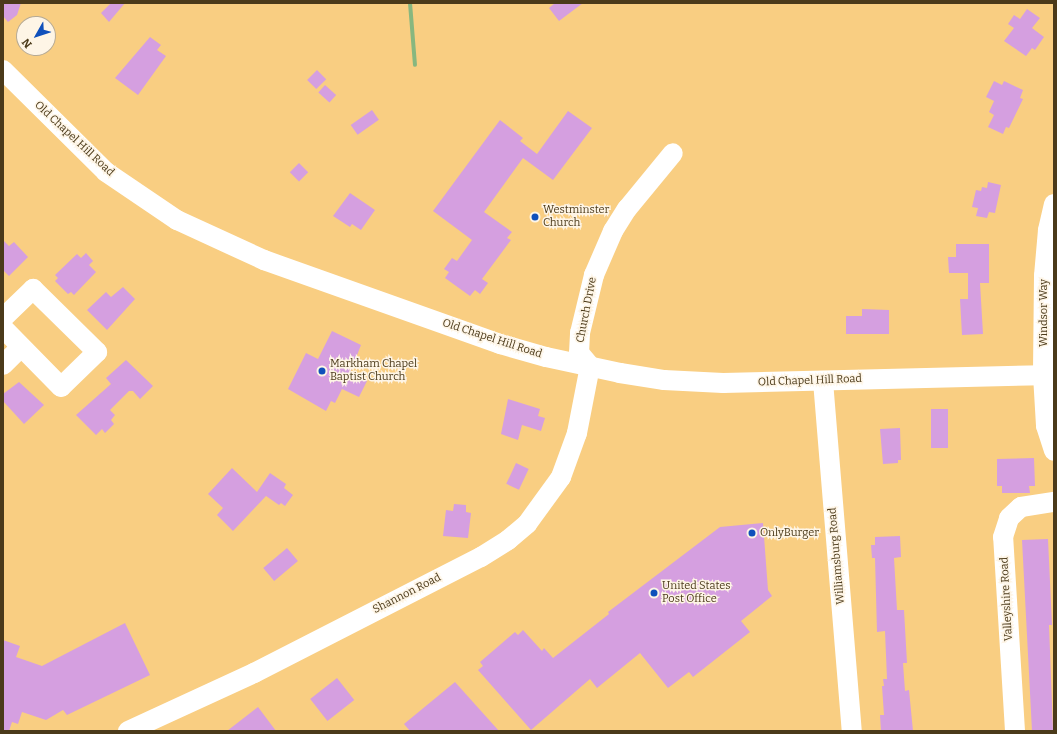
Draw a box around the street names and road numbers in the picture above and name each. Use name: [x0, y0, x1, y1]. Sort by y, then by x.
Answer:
street label: Old Chapel Hill Road: [31, 99, 117, 179]
street label: Church Drive: [574, 276, 600, 344]
street label: Windsor Way: [1037, 279, 1051, 347]
street label: Old Chapel Hill Road: [440, 317, 544, 361]
street label: Old Chapel Hill Road: [758, 373, 862, 389]
street label: Williamsburg Road: [826, 507, 848, 605]
street label: Valleyshire Road: [998, 556, 1016, 642]
street label: Shannon Road: [371, 571, 443, 617]

